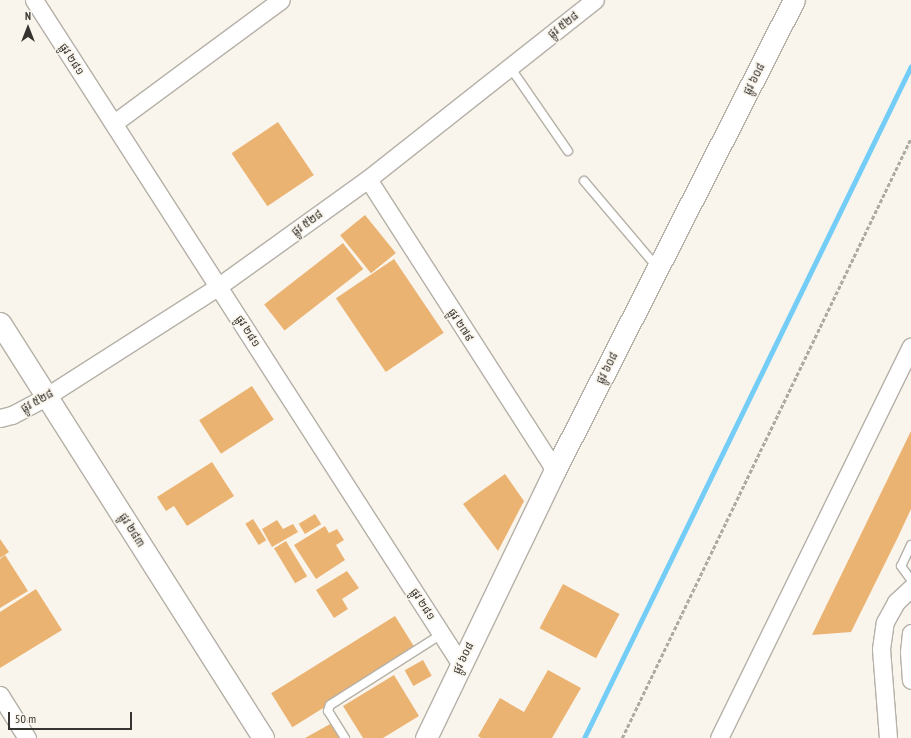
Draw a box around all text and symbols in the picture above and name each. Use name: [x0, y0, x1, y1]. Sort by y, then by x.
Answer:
north arrow: [8, 8, 48, 48]
text: N: [25, 9, 31, 23]
street label: ផ្លូវ ៥២៨: [545, 9, 581, 41]
street label: ផ្លូវ ២៨១: [57, 41, 87, 77]
street label: ផ្លូវ ៦០៨: [740, 61, 768, 97]
street label: ផ្លូវ ៥២៨: [289, 207, 325, 239]
street label: ផ្លូវ ២៧៩: [445, 306, 477, 344]
street label: ផ្លូវ ២៨១: [233, 313, 263, 349]
street label: ផ្លូវ ៦០៨: [593, 350, 621, 386]
street label: ផ្លូវ ៥២៨: [18, 387, 56, 415]
street label: ផ្លូវ ២៨៣: [116, 511, 148, 549]
street label: ផ្លូវ ២៨១: [408, 586, 438, 622]
street label: ផ្លូវ ៦០៨: [450, 640, 476, 676]
scale bar: [10, 704, 134, 730]
text: 50 m: [15, 711, 36, 726]

